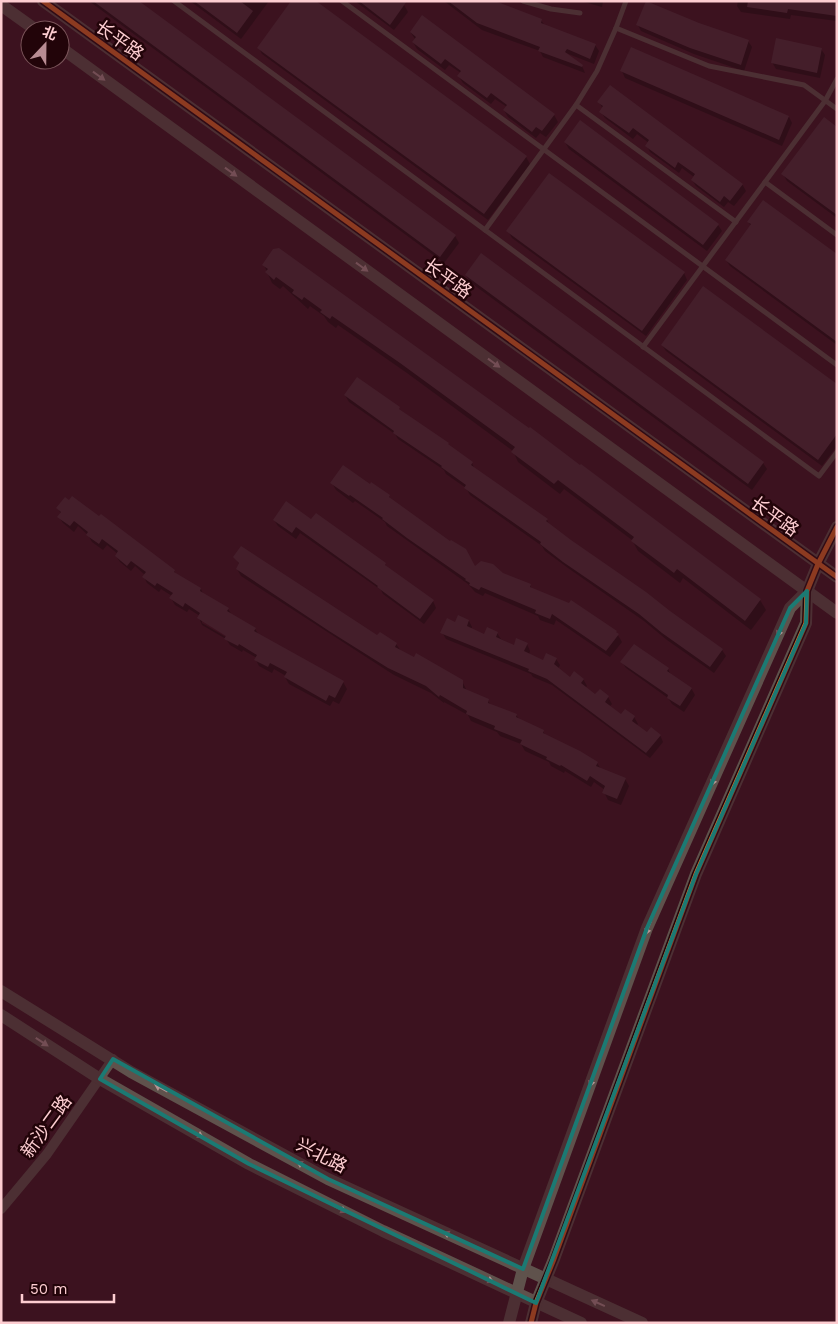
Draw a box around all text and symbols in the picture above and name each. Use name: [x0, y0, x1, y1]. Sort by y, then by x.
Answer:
street label: 长平路: [92, 16, 148, 64]
north arrow: [20, 20, 70, 70]
text: 北: [40, 23, 59, 43]
one-way arrow: [92, 71, 106, 81]
one-way arrow: [224, 167, 238, 177]
street label: 长平路: [420, 254, 476, 302]
one-way arrow: [355, 262, 368, 273]
one-way arrow: [487, 358, 501, 368]
street label: 长平路: [747, 492, 803, 540]
one-way arrow: [775, 623, 783, 637]
one-way arrow: [709, 772, 717, 786]
one-way arrow: [644, 920, 651, 935]
one-way arrow: [35, 1037, 49, 1046]
one-way arrow: [588, 1073, 596, 1088]
one-way arrow: [153, 1084, 168, 1092]
street label: 新沙二路: [16, 1091, 76, 1161]
one-way arrow: [189, 1130, 204, 1138]
street label: 兴北路: [293, 1133, 351, 1177]
one-way arrow: [297, 1161, 310, 1170]
one-way arrow: [333, 1205, 348, 1214]
one-way arrow: [443, 1231, 457, 1239]
scale bar: [22, 1272, 115, 1304]
one-way arrow: [480, 1276, 494, 1284]
text: 50 m: [30, 1280, 67, 1298]
one-way arrow: [591, 1298, 605, 1306]

